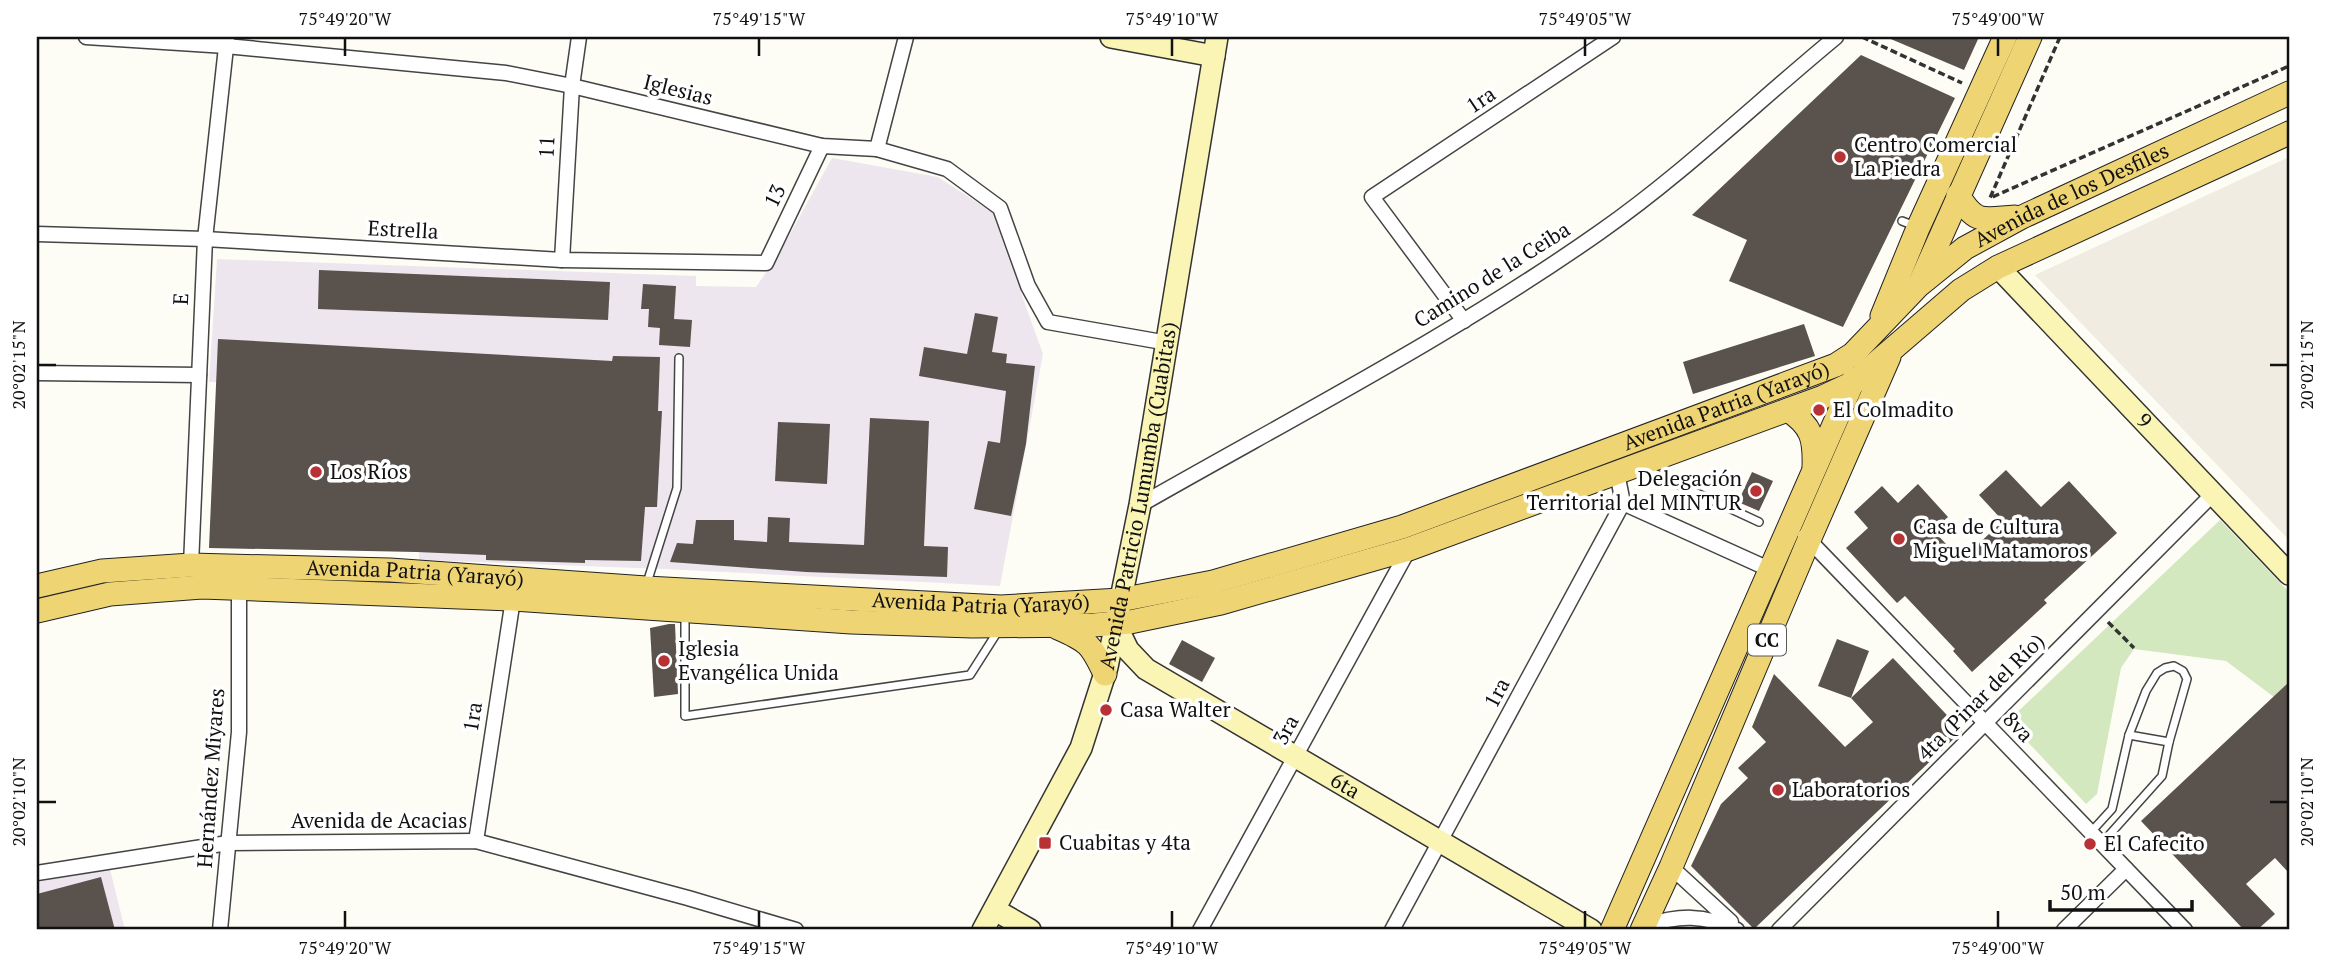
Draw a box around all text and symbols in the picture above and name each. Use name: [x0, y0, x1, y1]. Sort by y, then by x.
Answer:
text: 75°49'20"W: [299, 6, 392, 30]
text: 75°49'15"W: [713, 6, 806, 30]
text: 75°49'10"W: [1126, 6, 1219, 30]
text: 75°49'05"W: [1539, 6, 1632, 30]
text: 75°49'00"W: [1952, 6, 2045, 30]
street label: Iglesias: [641, 67, 716, 111]
street label: 1ra: [1460, 79, 1501, 119]
place label: Centro Comercial La Piedra: [1854, 130, 2017, 182]
street label: 11: [531, 135, 561, 159]
street label: Avenida de los Desfiles: [1969, 136, 2173, 253]
marker: Centro Comercial La Piedra: [1832, 149, 1848, 165]
street label: 13: [757, 179, 792, 212]
street label: Estrella: [367, 213, 440, 245]
street label: Camino de la Ceiba: [1408, 215, 1575, 333]
street label: E: [166, 292, 194, 306]
text: 20°02'15"N: [6, 320, 30, 410]
street label: Avenida Patricio Lumumba (Cuabitas): [1092, 320, 1183, 672]
text: 20°02'15"N: [2294, 320, 2318, 410]
street label: Avenida Patria (Yarayó): [1619, 354, 1833, 456]
place label: El Colmadito: [1833, 395, 1954, 423]
marker: El Colmadito: [1811, 402, 1827, 418]
street label: 9: [2131, 406, 2159, 434]
place label: Los Ríos: [330, 457, 408, 485]
marker: Los Ríos: [308, 464, 324, 480]
place label: Delegación Territorial del MINTUR: [1526, 464, 1743, 516]
marker: Delegación Territorial del MINTUR: [1748, 483, 1764, 499]
place label: Casa de Cultura Miguel Matamoros: [1913, 512, 2088, 564]
marker: Casa de Cultura Miguel Matamoros: [1891, 531, 1907, 547]
street label: Avenida Patria (Yarayó): [306, 553, 525, 592]
street label: Avenida Patria (Yarayó): [871, 585, 1091, 620]
road number: CC: [1748, 624, 1786, 656]
street label: 4ta (Pinar del Río): [1911, 627, 2050, 766]
place label: Iglesia Evangélica Unida: [678, 634, 839, 686]
marker: Iglesia Evangélica Unida: [656, 653, 672, 669]
street label: 1ra: [1477, 672, 1516, 712]
street label: Hernández Miyares: [190, 687, 230, 869]
place label: Casa Walter: [1120, 695, 1231, 723]
street label: 1ra: [456, 700, 488, 734]
marker: Casa Walter: [1098, 702, 1114, 718]
street label: 8va: [1997, 705, 2040, 748]
street label: 3ra: [1266, 709, 1305, 749]
text: 20°02'10"N: [6, 757, 30, 847]
text: 20°02'10"N: [2294, 757, 2318, 847]
street label: 6ta: [1326, 765, 1366, 805]
place label: Laboratorios: [1792, 775, 1910, 803]
marker: Laboratorios: [1770, 782, 1786, 798]
street label: Avenida de Acacias: [291, 806, 467, 834]
place label: Cuabitas y 4ta: [1059, 828, 1191, 856]
place label: El Cafecito: [2104, 829, 2205, 857]
marker: Cuabitas y 4ta: [1037, 835, 1053, 851]
marker: El Cafecito: [2082, 836, 2098, 852]
scale bar: [2050, 869, 2191, 913]
text: 50 m: [2060, 878, 2106, 906]
text: 75°49'20"W: [299, 935, 392, 959]
text: 75°49'15"W: [713, 935, 806, 959]
text: 75°49'10"W: [1126, 935, 1219, 959]
text: 75°49'05"W: [1539, 935, 1632, 959]
text: 75°49'00"W: [1952, 935, 2045, 959]

